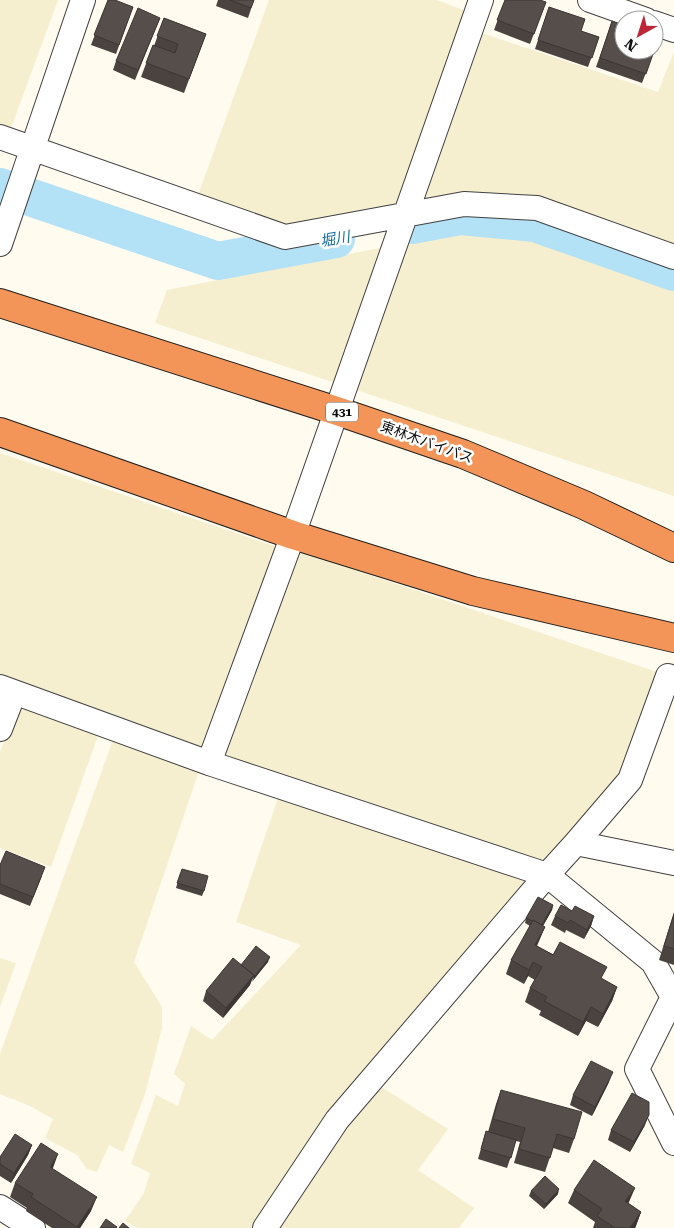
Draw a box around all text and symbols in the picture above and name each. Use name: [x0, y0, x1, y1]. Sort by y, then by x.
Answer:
north arrow: [614, 10, 664, 60]
text: N: [621, 35, 640, 55]
water label: 堀川: [319, 227, 353, 250]
road number: 431: [326, 402, 358, 422]
street label: 東林木バイパス: [378, 418, 476, 466]

